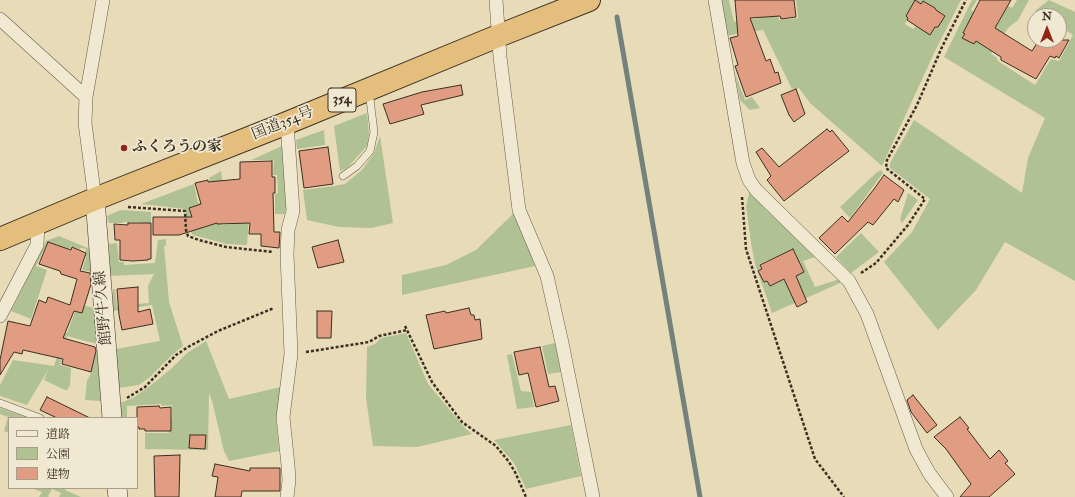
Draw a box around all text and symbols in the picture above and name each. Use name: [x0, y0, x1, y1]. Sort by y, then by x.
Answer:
north arrow: [1027, 8, 1067, 48]
text: N: [1042, 10, 1052, 23]
road number: 354: [328, 88, 356, 112]
street label: 国道354号: [249, 103, 317, 145]
place label: ふくろうの家: [132, 139, 222, 157]
marker: ふくろうの家: [119, 143, 129, 153]
street label: 館野牛久線: [92, 270, 116, 346]
legend: [8, 417, 138, 489]
text: 道路: [46, 427, 70, 442]
text: 公園: [46, 447, 70, 462]
text: 建物: [46, 467, 70, 482]

